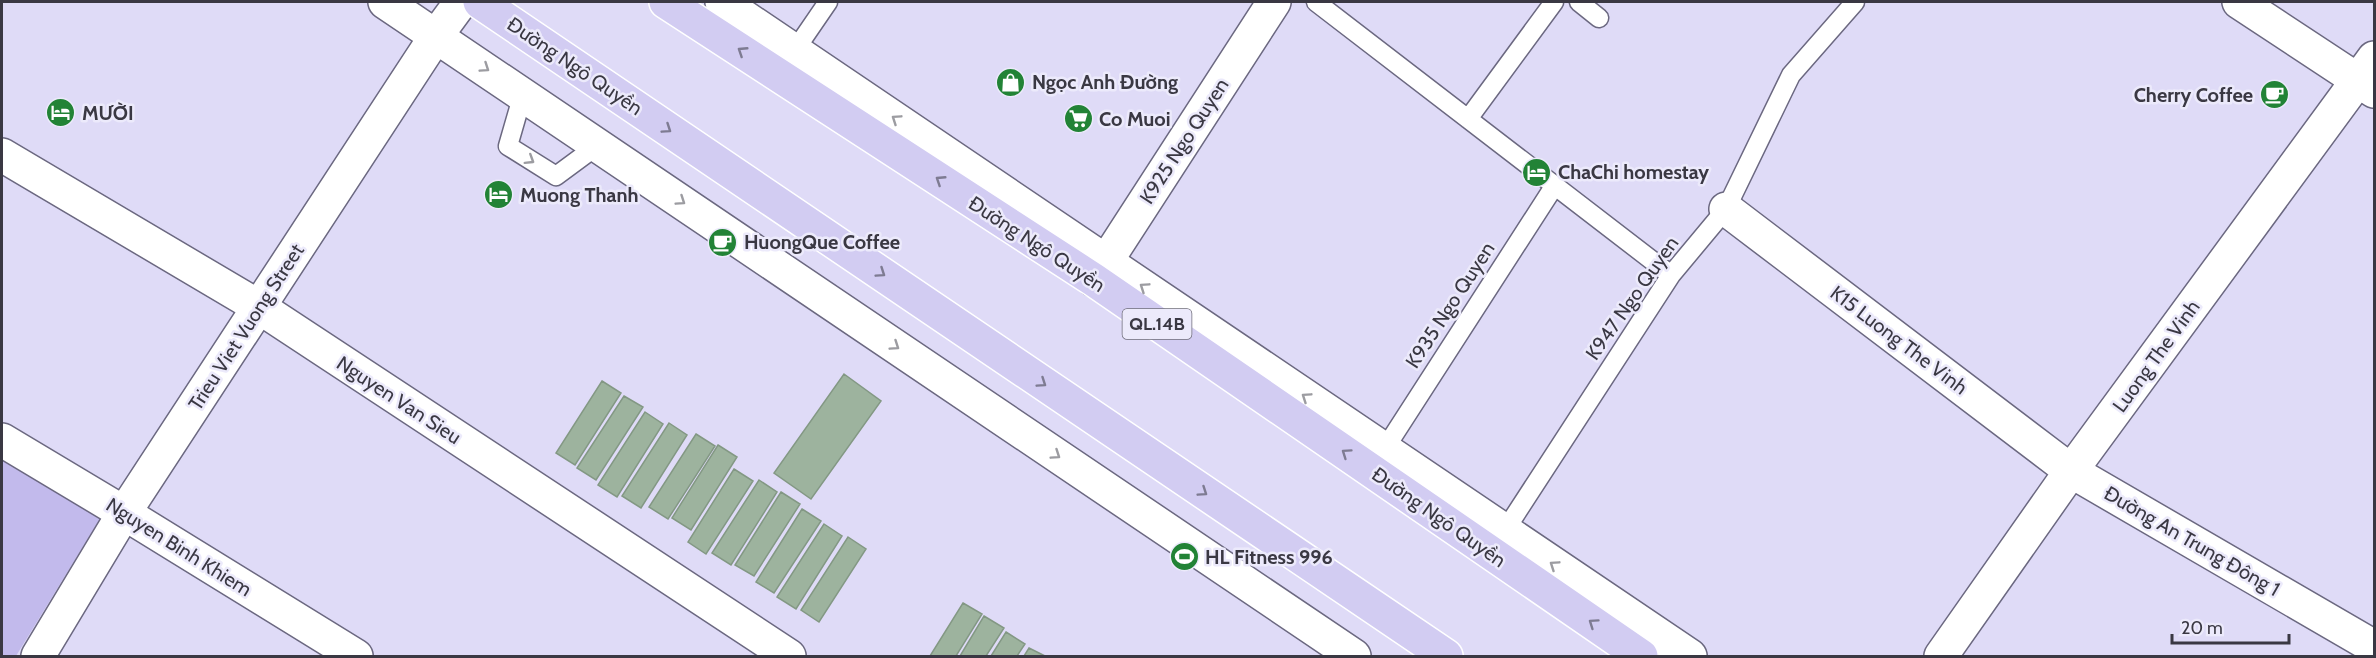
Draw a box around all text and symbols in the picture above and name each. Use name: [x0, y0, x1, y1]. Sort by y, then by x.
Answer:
street label: Đường Ngô Quyền: [503, 12, 647, 120]
one-way arrow: [737, 47, 748, 58]
one-way arrow: [478, 61, 489, 72]
shop icon: Ngọc Anh Đường: [995, 66, 1027, 98]
place label: Ngọc Anh Đường: [1032, 70, 1178, 94]
street label: K925 Ngo Quyen: [1134, 74, 1234, 208]
cafe icon: Cherry Coffee: [2258, 79, 2290, 111]
place label: Cherry Coffee: [2134, 83, 2253, 107]
hotel icon: MƯỜI: [45, 97, 77, 129]
place label: MƯỜI: [82, 101, 134, 125]
supermarket icon: Co Muoi: [1062, 103, 1094, 135]
place label: Co Muoi: [1099, 107, 1171, 131]
one-way arrow: [891, 115, 902, 126]
one-way arrow: [661, 121, 671, 133]
one-way arrow: [524, 152, 534, 164]
hotel icon: ChaChi homestay: [1521, 156, 1553, 188]
place label: ChaChi homestay: [1558, 160, 1709, 184]
one-way arrow: [936, 177, 947, 188]
hotel icon: Muong Thanh: [483, 179, 515, 211]
place label: Muong Thanh: [520, 183, 638, 207]
street label: Đường Ngô Quyền: [964, 191, 1110, 297]
one-way arrow: [674, 194, 685, 205]
cafe icon: HuongQue Coffee: [707, 226, 739, 258]
place label: HuongQue Coffee: [744, 230, 900, 254]
street label: K947 Ngo Quyen: [1581, 232, 1683, 364]
street label: K935 Ngo Quyen: [1400, 238, 1500, 372]
street label: Trieu Viet Vuong Street: [183, 239, 309, 415]
one-way arrow: [874, 266, 885, 277]
street label: K15 Luong The Vinh: [1826, 281, 1972, 399]
one-way arrow: [1140, 283, 1151, 294]
street label: Luong The Vinh: [2107, 295, 2205, 417]
road number: QL.14B: [1122, 309, 1192, 339]
one-way arrow: [888, 339, 899, 350]
street label: Nguyen Van Sieu: [332, 351, 466, 449]
one-way arrow: [1035, 376, 1046, 387]
one-way arrow: [1301, 393, 1312, 404]
one-way arrow: [1050, 448, 1061, 459]
one-way arrow: [1342, 449, 1353, 460]
street label: Đường Ngô Quyền: [1367, 462, 1511, 572]
street label: Đường An Trung Đông 1: [2100, 481, 2284, 601]
one-way arrow: [1197, 485, 1208, 496]
street label: Nguyen Binh Khiem: [102, 493, 256, 601]
sports icon: HL Fitness 996: [1168, 541, 1200, 573]
place label: HL Fitness 996: [1205, 545, 1333, 569]
one-way arrow: [1550, 561, 1561, 572]
scale bar: [2172, 607, 2289, 645]
text: 20 m: [2181, 617, 2223, 639]
one-way arrow: [1589, 619, 1600, 630]

